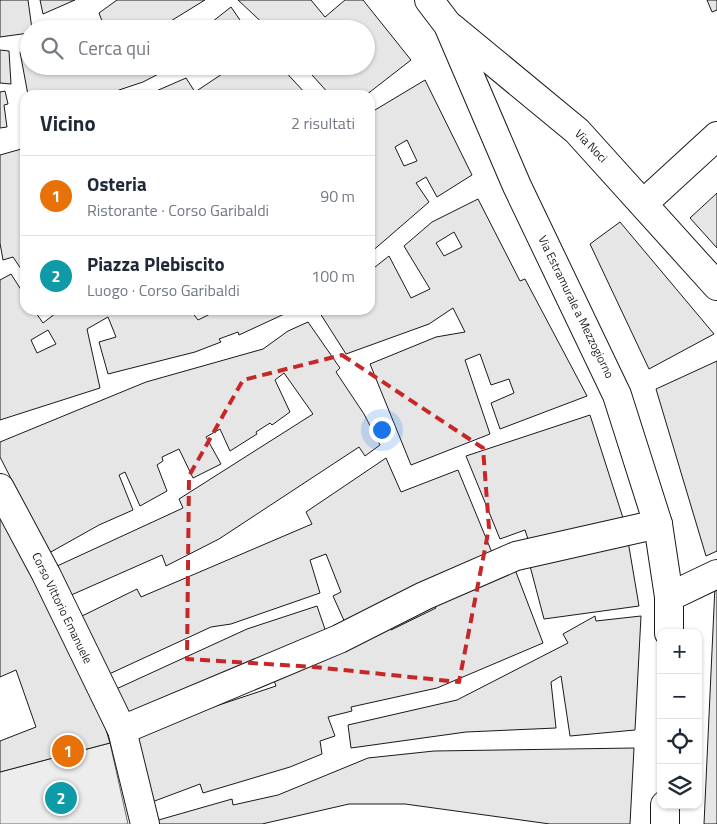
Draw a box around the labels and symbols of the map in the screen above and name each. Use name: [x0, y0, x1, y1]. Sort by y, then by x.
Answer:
street label: Via Noci: [570, 124, 612, 167]
street label: Via Estramurale a Mezzogiorno: [534, 232, 619, 381]
your location: [369, 417, 395, 443]
street label: Corso Vittorio Emanuele: [27, 549, 98, 667]
pin: 1: [52, 732, 84, 770]
pin: 2: [45, 779, 77, 817]

